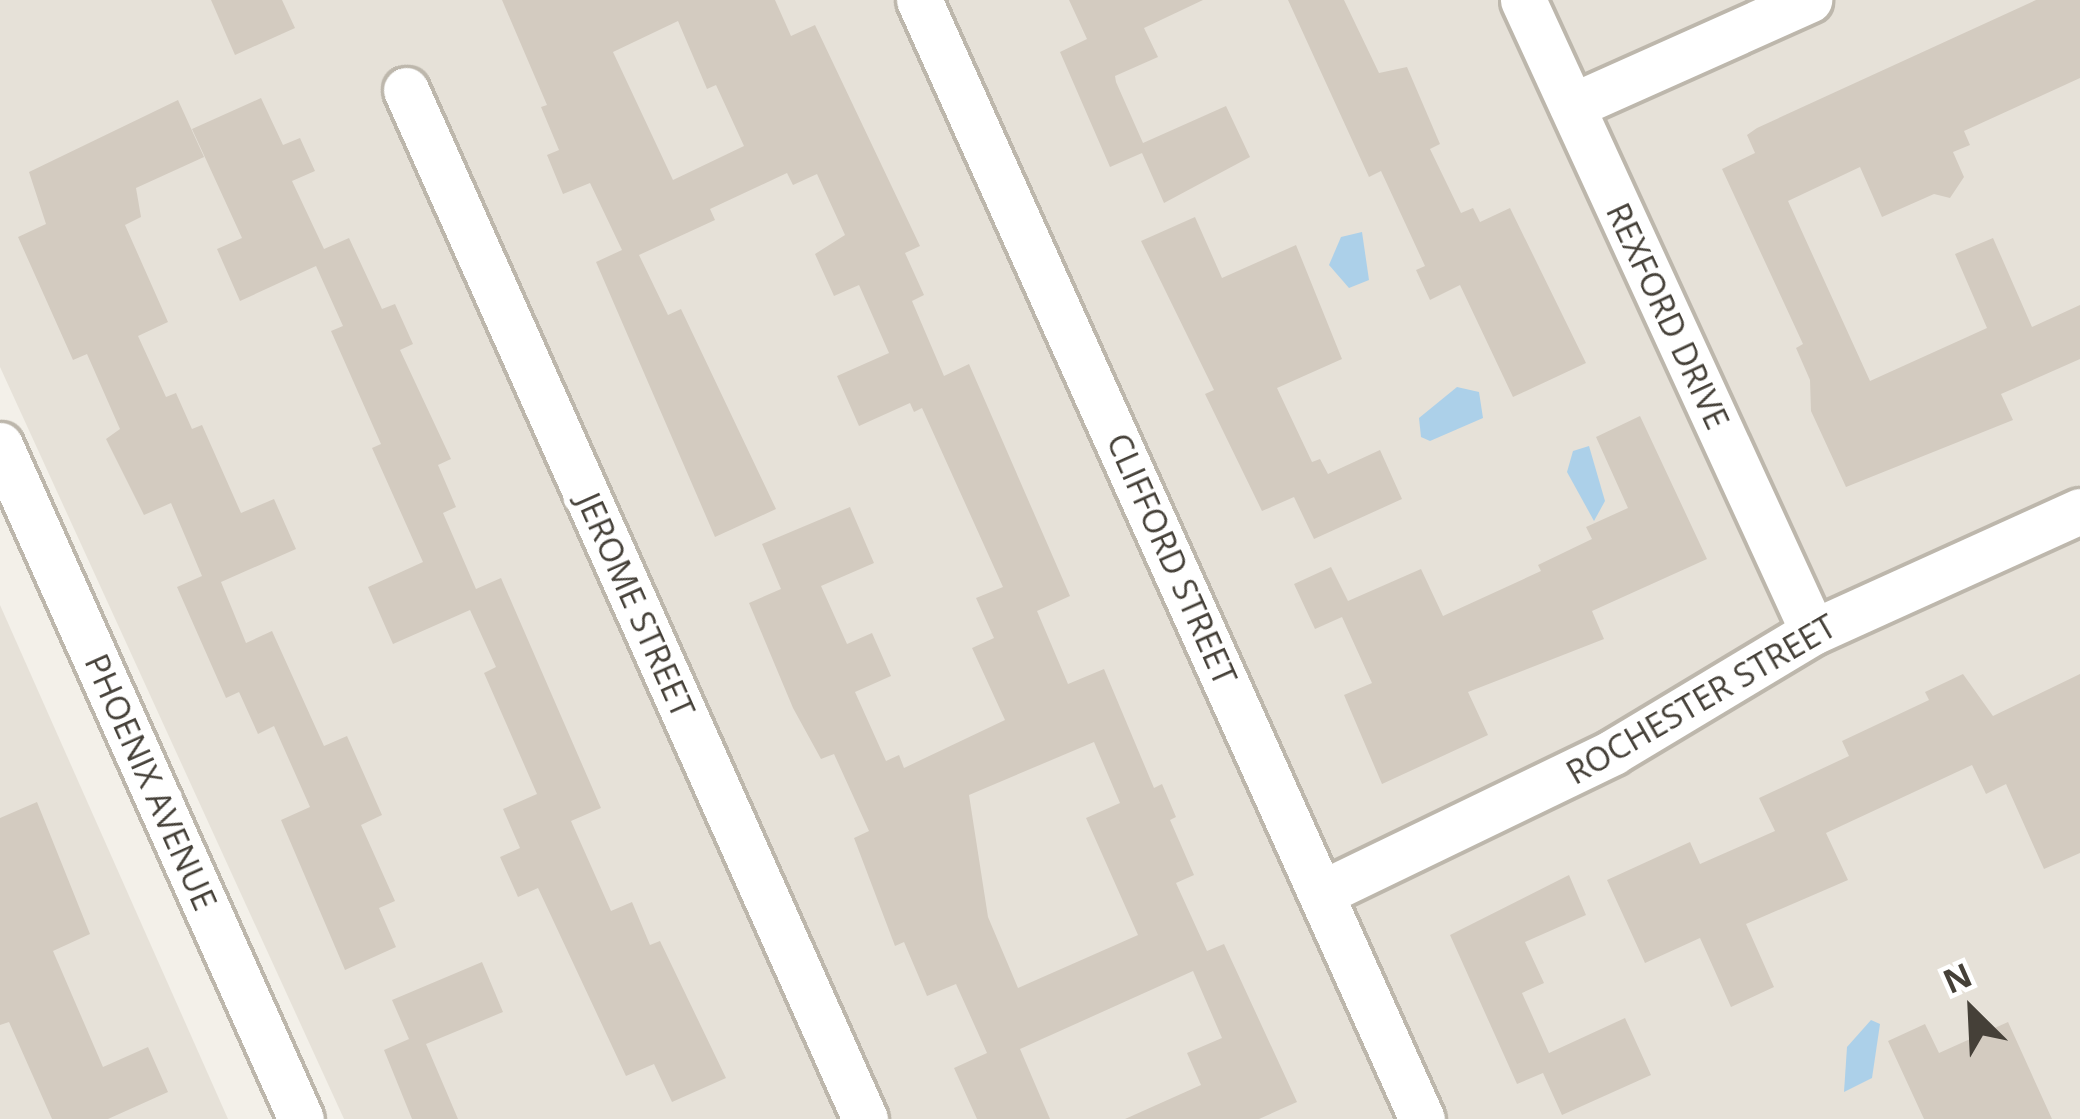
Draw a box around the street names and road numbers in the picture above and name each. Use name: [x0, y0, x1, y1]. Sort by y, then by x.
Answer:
street label: REXFORD DRIVE: [1598, 197, 1738, 435]
street label: CLIFFORD STREET: [1099, 427, 1245, 691]
street label: JEROME STREET: [569, 487, 703, 723]
street label: ROCHESTER STREET: [1559, 606, 1843, 792]
street label: PHOENIX AVENUE: [77, 648, 225, 916]

